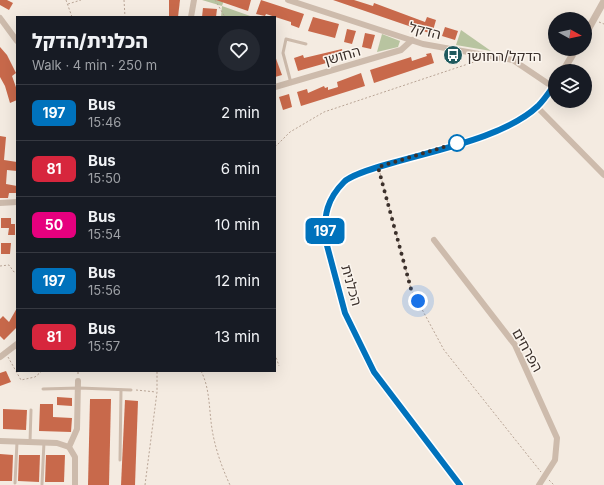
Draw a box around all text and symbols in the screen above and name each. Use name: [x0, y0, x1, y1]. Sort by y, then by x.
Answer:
north arrow: [548, 12, 592, 56]
map controls: [548, 12, 592, 108]
street label: הדקל: [407, 18, 443, 42]
button: heart: [218, 29, 260, 71]
text: הכלנית/הדקל: [32, 30, 148, 53]
street label: החושן: [322, 42, 362, 68]
bus stop icon: הדקל/החושן: [442, 44, 464, 66]
place label: הדקל/החושן: [467, 47, 542, 64]
text: Walk · 4 min · 250 m: [32, 57, 157, 73]
button: layers: [548, 64, 592, 108]
text: Bus: [88, 95, 116, 114]
text: 2 min: [221, 103, 260, 122]
text: 197: [43, 104, 66, 121]
text: 15:46: [88, 114, 121, 130]
unlabelled marker: [448, 134, 466, 152]
text: Bus: [88, 151, 116, 170]
text: 6 min: [221, 159, 260, 178]
text: 81: [46, 160, 62, 177]
text: 15:50: [88, 170, 121, 186]
text: Bus: [88, 207, 116, 226]
text: 10 min: [215, 215, 260, 234]
text: 50: [45, 216, 63, 233]
line badge: 197: [302, 218, 348, 244]
text: 197: [314, 222, 337, 239]
text: 15:54: [88, 226, 121, 242]
text: Bus: [88, 263, 116, 282]
street label: הכלנית: [338, 263, 366, 307]
text: 12 min: [215, 271, 260, 290]
text: 197: [43, 272, 66, 289]
text: 15:56: [88, 282, 121, 298]
your location: [408, 291, 428, 311]
text: Bus: [88, 319, 116, 338]
street label: הפרחים: [509, 325, 547, 375]
text: 13 min: [215, 327, 260, 346]
text: 81: [46, 328, 62, 345]
text: 15:57: [88, 338, 120, 354]

